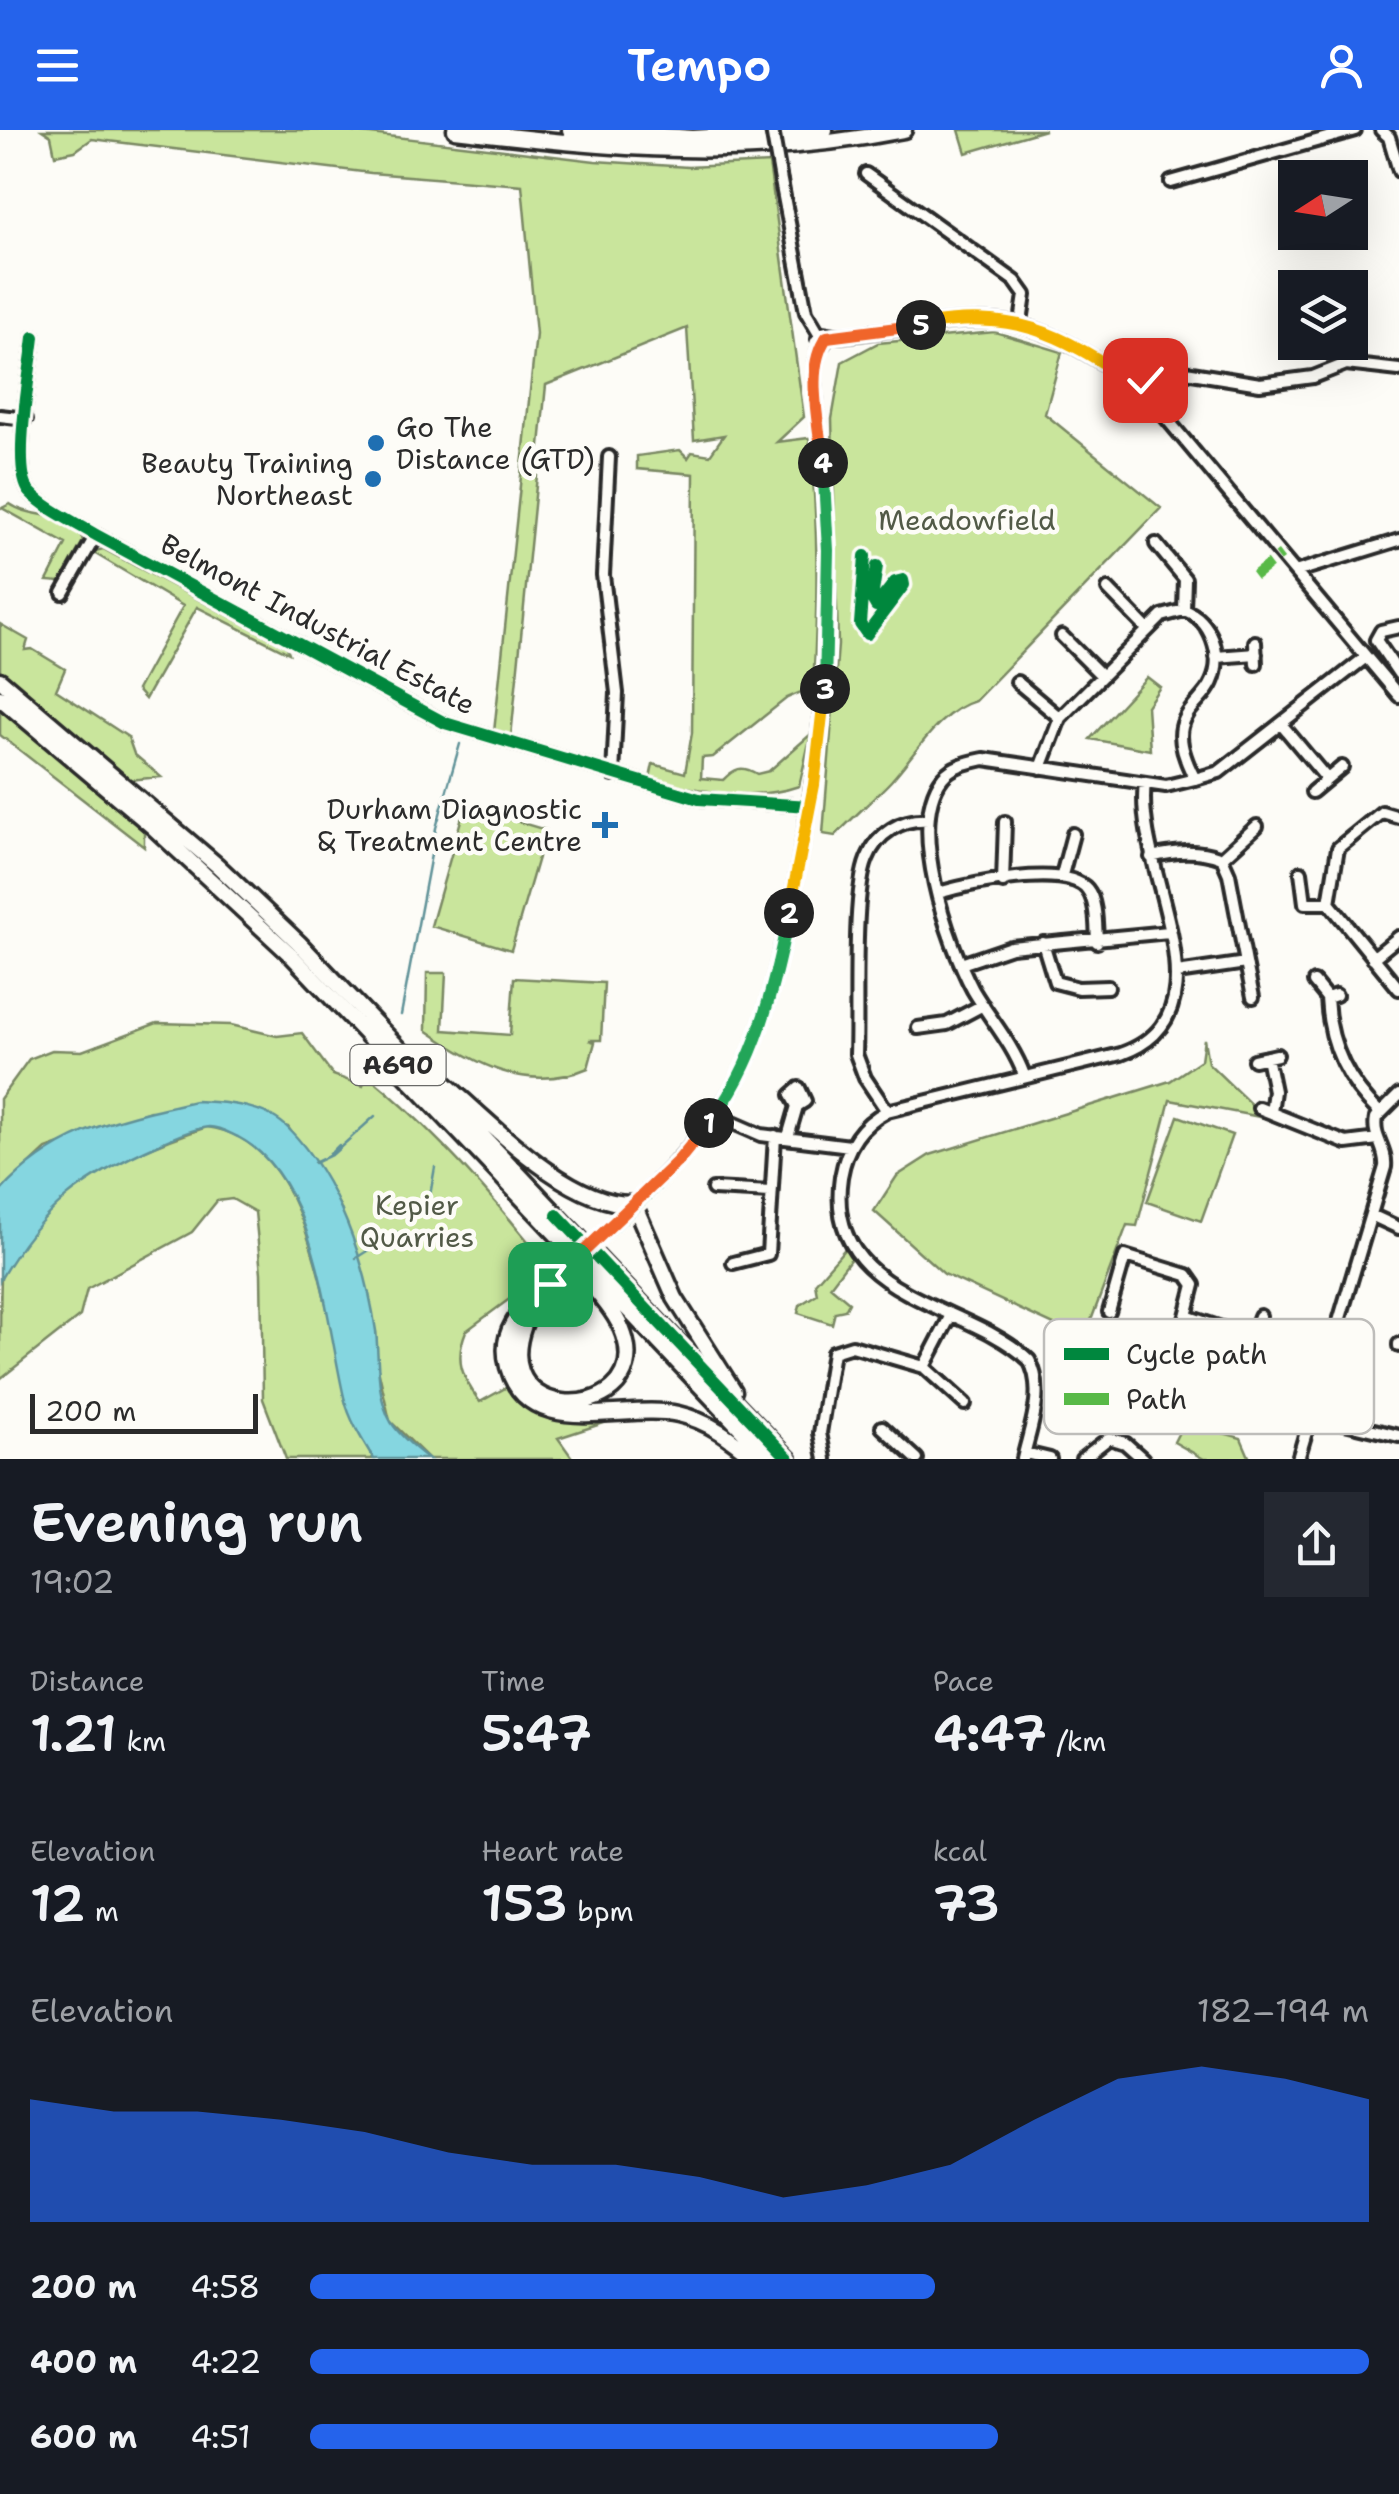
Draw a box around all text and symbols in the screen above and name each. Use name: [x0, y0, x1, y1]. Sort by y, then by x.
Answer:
text: Tempo: [627, 35, 772, 95]
icon: menu: [30, 38, 85, 93]
icon: person: [1314, 38, 1369, 93]
north arrow: [1278, 160, 1368, 250]
map controls: [1278, 160, 1368, 360]
button: layers: [1278, 270, 1368, 360]
pin: 5: [896, 300, 946, 350]
text: 5: [912, 306, 930, 344]
pin: [1103, 338, 1188, 423]
icon: check: [1118, 353, 1173, 408]
place label: Go The Distance (GTD): [396, 408, 595, 478]
marker: Go The Distance (GTD): [365, 432, 387, 454]
pin: 4: [798, 438, 848, 488]
place label: Beauty Training Northeast: [141, 444, 353, 514]
text: 4: [813, 444, 833, 482]
marker: Beauty Training Northeast: [362, 468, 384, 490]
park label: Meadowfield: [878, 501, 1056, 539]
street label: Belmont Industrial Estate: [154, 525, 482, 723]
pin: 3: [800, 664, 850, 714]
text: 3: [815, 670, 835, 708]
place label: Durham Diagnostic & Treatment Centre: [317, 790, 582, 860]
marker: Durham Diagnostic & Treatment Centre: [592, 812, 618, 838]
pin: 2: [764, 888, 814, 938]
text: 2: [779, 894, 799, 932]
road number: A690: [350, 1045, 446, 1085]
pin: 1: [684, 1098, 734, 1148]
text: 1: [703, 1104, 715, 1142]
park label: Kepier Quarries: [360, 1186, 474, 1256]
pin: [508, 1242, 593, 1327]
icon: arrive: [523, 1257, 578, 1312]
legend: [1044, 1319, 1374, 1434]
text: Cycle path: [1126, 1335, 1268, 1373]
text: Path: [1126, 1380, 1187, 1418]
scale bar: [30, 1389, 258, 1434]
text: 200 m: [45, 1392, 136, 1430]
text: Evening run: [30, 1485, 363, 1559]
button: share: [1264, 1492, 1369, 1597]
text: 19:02: [30, 1560, 114, 1603]
text: Distance: [30, 1662, 145, 1700]
text: Time: [481, 1662, 546, 1700]
text: Pace: [933, 1662, 994, 1700]
text: 1.21: [30, 1700, 117, 1767]
text: 5:47: [481, 1700, 592, 1767]
text: 4:47: [933, 1700, 1047, 1767]
text: km: [117, 1722, 166, 1760]
text: /km: [1047, 1722, 1107, 1760]
text: Elevation: [30, 1832, 155, 1870]
text: Heart rate: [481, 1832, 624, 1870]
text: kcal: [933, 1832, 987, 1870]
text: 12: [30, 1870, 85, 1937]
text: 153: [481, 1870, 568, 1937]
text: 73: [933, 1870, 1000, 1937]
text: m: [85, 1892, 119, 1930]
text: bpm: [568, 1892, 634, 1930]
text: Elevation: [30, 1989, 173, 2032]
text: 182–194 m: [1197, 1989, 1369, 2032]
text: 200 m: [30, 2265, 137, 2308]
text: 4:58: [190, 2265, 260, 2308]
text: 400 m: [30, 2340, 137, 2383]
text: 4:22: [190, 2340, 261, 2383]
text: 600 m: [30, 2415, 137, 2458]
text: 4:51: [190, 2415, 251, 2458]

